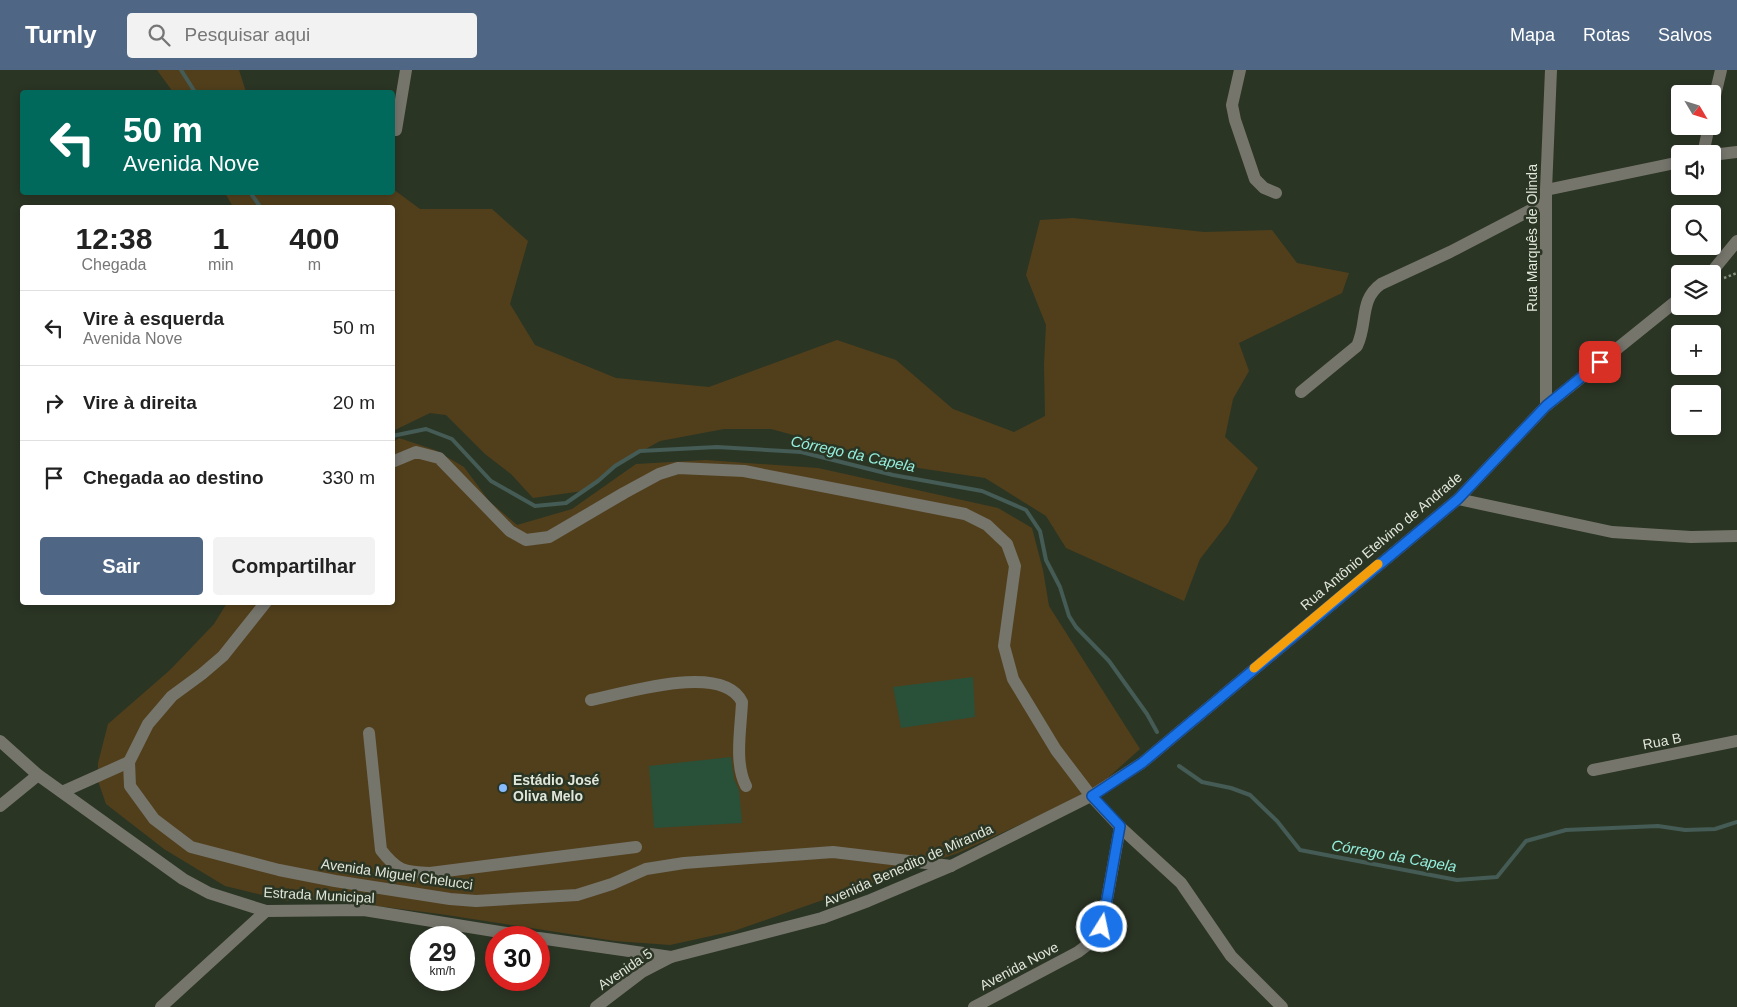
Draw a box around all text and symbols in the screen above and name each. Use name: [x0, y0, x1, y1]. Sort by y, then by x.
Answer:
search box: [127, 13, 477, 58]
text: Turnly: [25, 21, 97, 48]
icon: search: [145, 21, 173, 49]
text: Pesquisar aqui: [185, 24, 310, 45]
text: Mapa: [1510, 25, 1555, 45]
text: Rotas: [1583, 25, 1630, 45]
text: Salvos: [1658, 25, 1712, 45]
north arrow: [1671, 85, 1721, 135]
map controls: [1671, 85, 1721, 435]
icon: left: [40, 110, 105, 175]
text: 50 m: [123, 110, 203, 149]
button: sound: [1671, 145, 1721, 195]
text: Avenida Nove: [123, 151, 260, 176]
street label: Rua Marquês de Olinda: [1524, 164, 1540, 312]
button: search: [1671, 205, 1721, 255]
text: 12:38: [76, 222, 152, 255]
text: 1: [212, 222, 229, 255]
text: 400: [289, 222, 339, 255]
text: Chegada: [81, 256, 146, 273]
text: min: [208, 256, 234, 273]
text: m: [308, 256, 321, 273]
button: layers: [1671, 265, 1721, 315]
text: Vire à esquerda: [83, 308, 224, 329]
icon: left: [40, 314, 68, 342]
text: 50 m: [333, 317, 375, 338]
button: +: [1671, 325, 1721, 375]
text: Avenida Nove: [83, 330, 182, 347]
pin: [1579, 341, 1621, 383]
icon: arrive: [1586, 348, 1614, 376]
button: −: [1671, 385, 1721, 435]
icon: right: [40, 389, 68, 417]
text: Vire à direita: [83, 392, 197, 413]
text: 20 m: [333, 392, 375, 413]
water label: Córrego da Capela: [789, 432, 917, 475]
icon: arrive: [40, 464, 68, 492]
text: Chegada ao destino: [83, 467, 264, 488]
text: 330 m: [322, 467, 375, 488]
street label: Rua Antônio Etelvino de Andrade: [1297, 469, 1465, 613]
button: Sair: [40, 537, 203, 595]
button: Compartilhar: [213, 537, 375, 595]
street label: Rua B: [1641, 729, 1683, 753]
place label: Estádio José Oliva Melo: [513, 772, 600, 804]
marker: Estádio José Oliva Melo: [497, 782, 509, 794]
street label: Avenida Benedito de Miranda: [821, 820, 995, 910]
water label: Córrego da Capela: [1330, 836, 1458, 875]
street label: Avenida Miguel Chelucci: [320, 855, 474, 893]
street label: Estrada Municipal: [263, 884, 375, 906]
position arrow: [1075, 900, 1127, 952]
speed limit sign: 30: [485, 926, 550, 991]
text: 29: [429, 938, 456, 966]
street label: Avenida Nove: [977, 938, 1061, 993]
street label: Avenida 5: [595, 945, 655, 993]
text: km/h: [429, 964, 456, 978]

